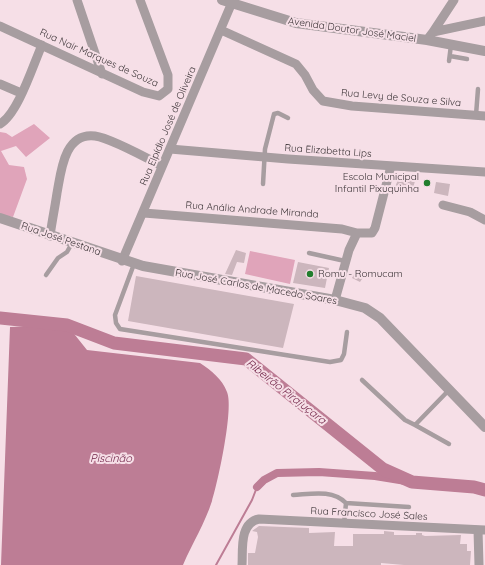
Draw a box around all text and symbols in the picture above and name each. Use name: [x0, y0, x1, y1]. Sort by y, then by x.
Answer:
street label: Avenida Doutor José Maciel: [287, 15, 417, 45]
street label: Rua Nair Marques de Souza: [38, 26, 160, 90]
street label: Rua Elpídio José de Oliveira: [137, 65, 199, 187]
street label: Rua Levy de Souza e Silva: [340, 87, 462, 109]
street label: Rua Elizabetta Lips: [284, 142, 372, 160]
place label: Escola Municipal Infantil Pixuquinha: [335, 171, 419, 194]
marker: Escola Municipal Infantil Pixuquinha: [422, 178, 432, 188]
street label: Rua Anália Andrade Miranda: [185, 199, 319, 221]
street label: Rua José Pestana: [20, 220, 102, 258]
street label: Rua José Carlos de Macedo Soares: [174, 267, 338, 307]
place label: Romu - Romucam: [318, 268, 403, 280]
marker: Romu - Romucam: [305, 269, 315, 279]
water label: Ribeirão Pirajuçara: [244, 357, 328, 427]
water label: Piscinão: [90, 452, 132, 466]
street label: Rua Francisco José Sales: [310, 505, 428, 523]

